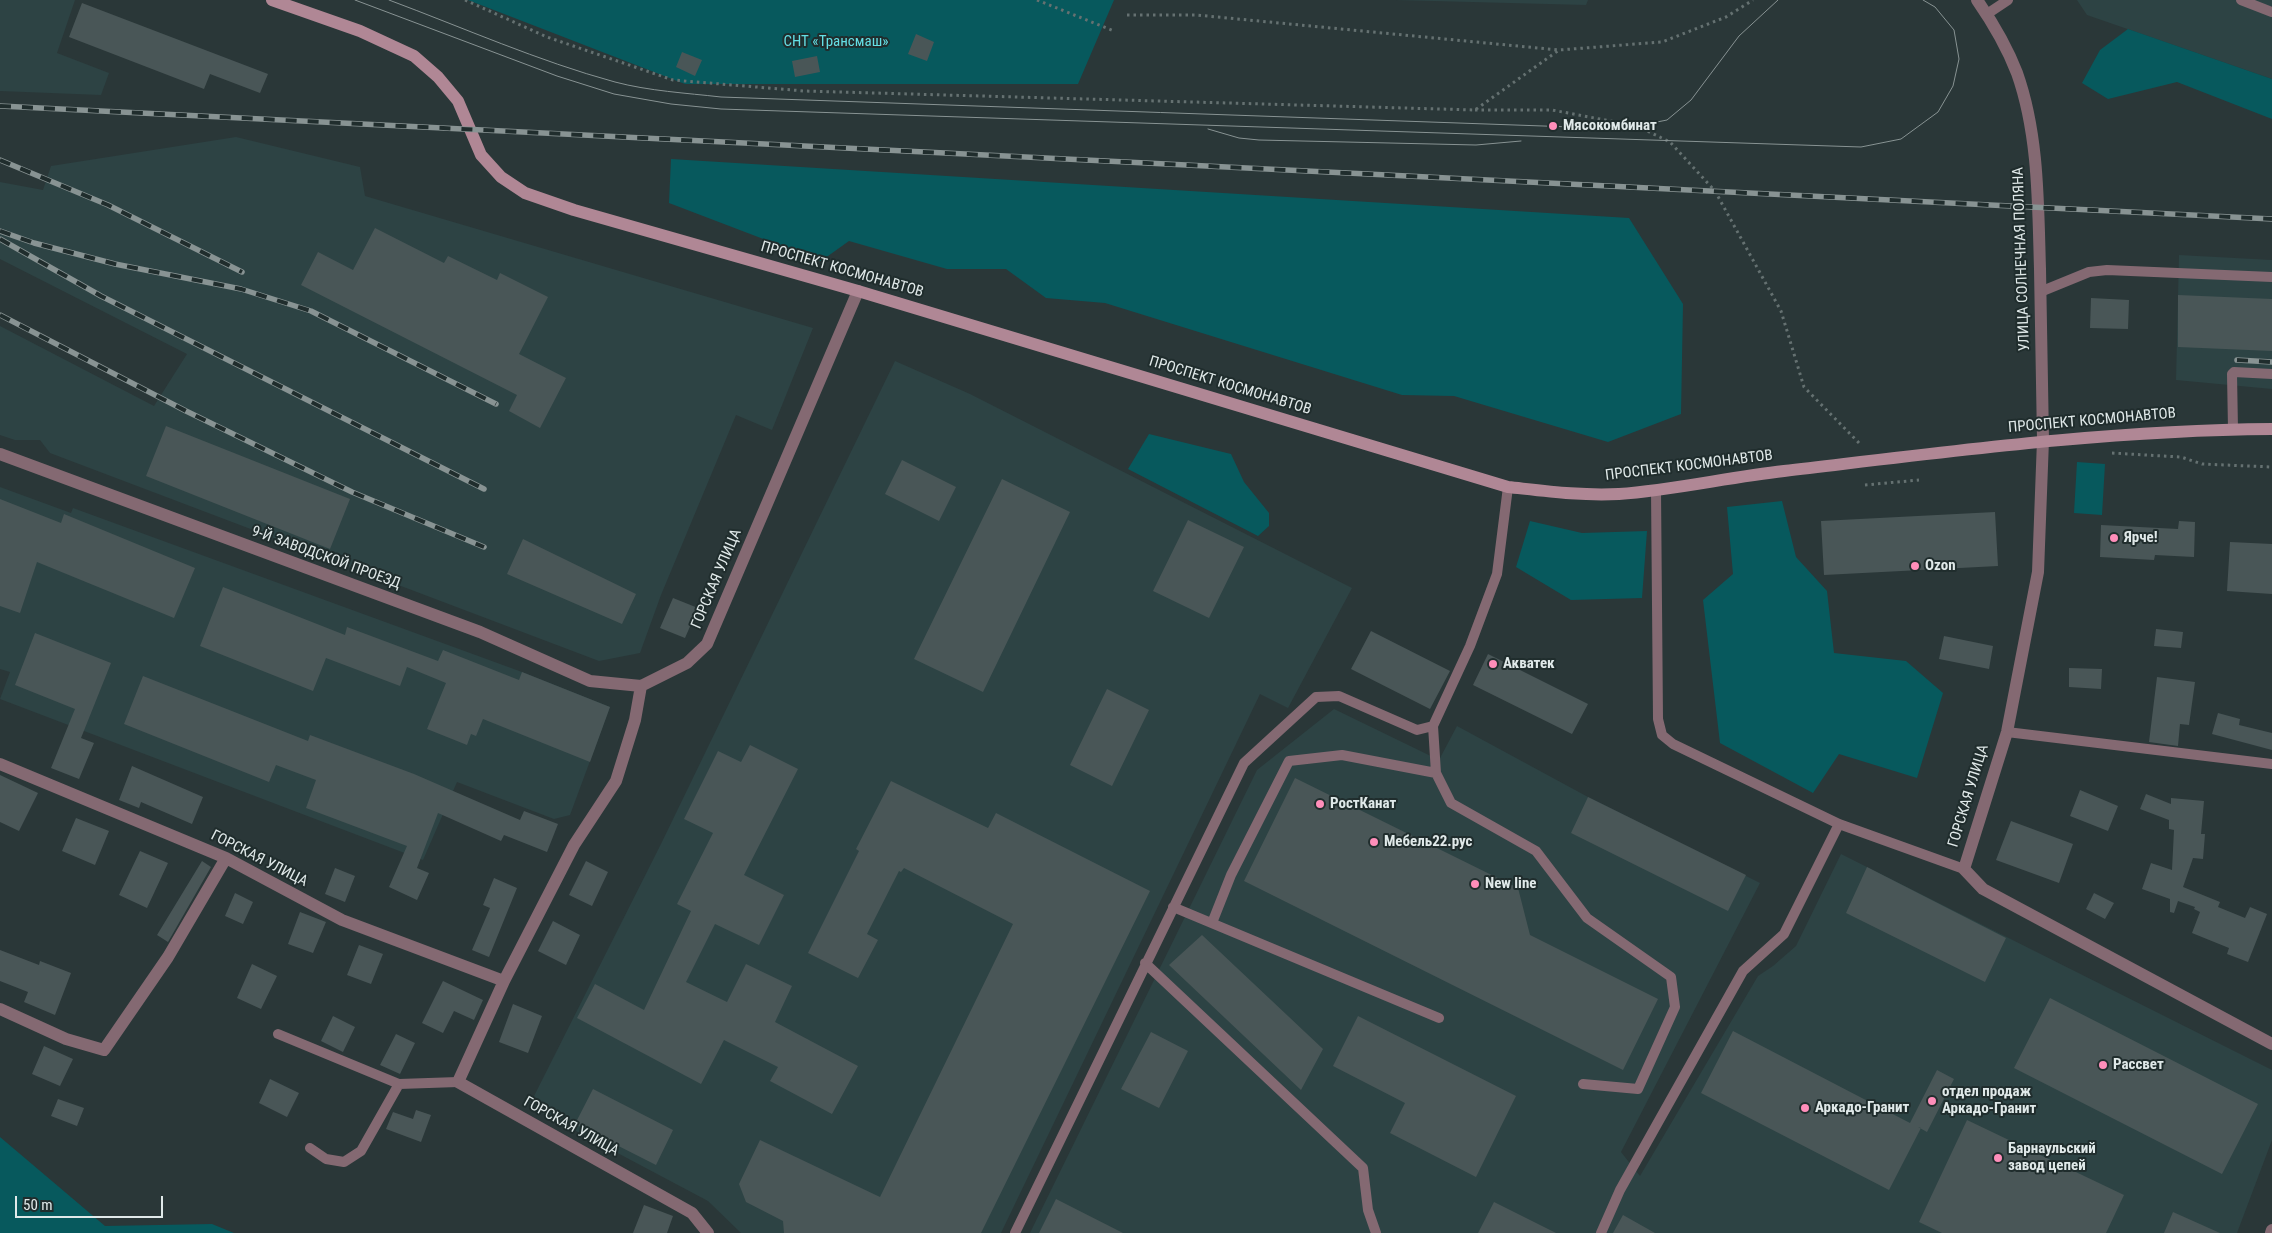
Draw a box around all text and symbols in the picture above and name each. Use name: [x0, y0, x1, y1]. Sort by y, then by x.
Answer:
park label: СНТ «Трансмаш»: [784, 33, 888, 51]
place label: Мясокомбинат: [1563, 117, 1657, 135]
marker: Мясокомбинат: [1547, 120, 1559, 132]
street label: УЛИЦА СОЛНЕЧНАЯ ПОЛЯНА: [2010, 167, 2034, 351]
street label: ПРОСПЕКТ КОСМОНАВТОВ: [759, 238, 925, 302]
street label: ПРОСПЕКТ КОСМОНАВТОВ: [1147, 353, 1313, 419]
street label: ПРОСПЕКТ КОСМОНАВТОВ: [2007, 405, 2177, 437]
street label: ПРОСПЕКТ КОСМОНАВТОВ: [1604, 447, 1774, 485]
street label: 9-Й ЗАВОДСКОЙ ПРОЕЗД: [249, 523, 403, 593]
street label: ГОРСКАЯ УЛИЦА: [688, 527, 746, 631]
place label: Ярче!: [2124, 529, 2158, 547]
marker: Ярче!: [2108, 532, 2120, 544]
place label: Ozon: [1925, 557, 1956, 575]
marker: Ozon: [1909, 560, 1921, 572]
place label: Акватек: [1503, 655, 1555, 673]
marker: Акватек: [1487, 658, 1499, 670]
street label: ГОРСКАЯ УЛИЦА: [1945, 743, 1993, 849]
place label: РостКанат: [1330, 795, 1396, 813]
marker: РостКанат: [1314, 798, 1326, 810]
street label: ГОРСКАЯ УЛИЦА: [208, 827, 310, 891]
place label: Мебель22.рус: [1384, 833, 1473, 851]
marker: Мебель22.рус: [1368, 836, 1380, 848]
place label: New line: [1485, 875, 1536, 893]
marker: New line: [1469, 878, 1481, 890]
place label: Рассвет: [2113, 1056, 2164, 1074]
marker: Рассвет: [2097, 1059, 2109, 1071]
place label: отдел продаж Аркадо-Гранит: [1942, 1083, 2036, 1118]
street label: ГОРСКАЯ УЛИЦА: [520, 1093, 622, 1161]
marker: отдел продаж Аркадо-Гранит: [1926, 1095, 1938, 1107]
place label: Аркадо-Гранит: [1815, 1099, 1909, 1117]
marker: Аркадо-Гранит: [1799, 1102, 1811, 1114]
place label: Барнаульский завод цепей: [2008, 1140, 2096, 1175]
marker: Барнаульский завод цепей: [1992, 1152, 2004, 1164]
scale bar: [18, 1186, 165, 1218]
text: 50 m: [23, 1196, 53, 1214]

